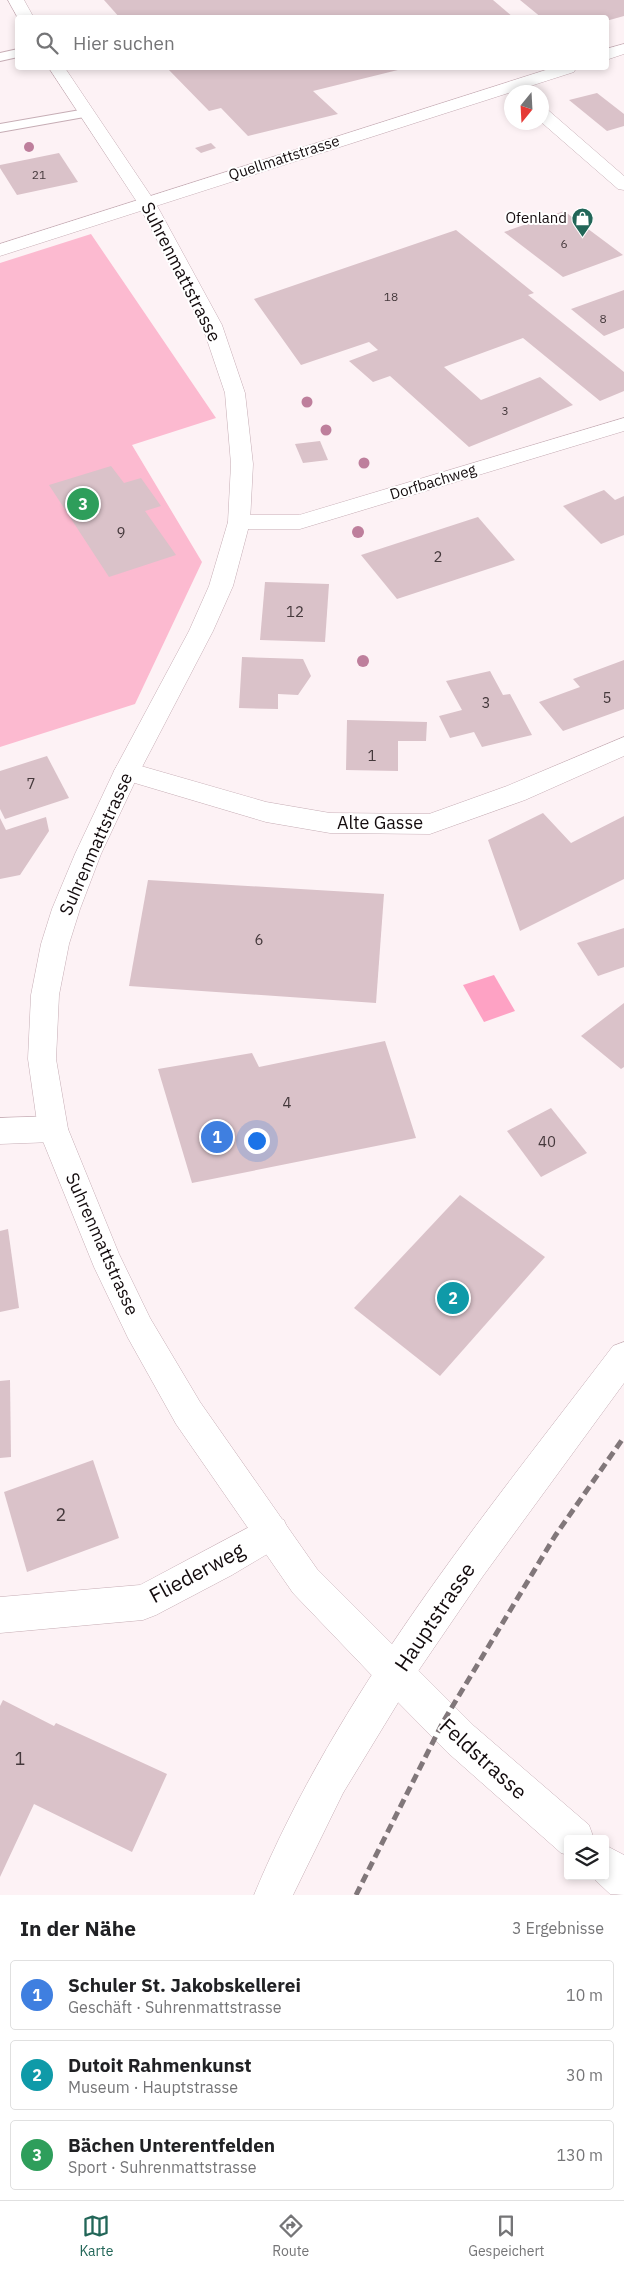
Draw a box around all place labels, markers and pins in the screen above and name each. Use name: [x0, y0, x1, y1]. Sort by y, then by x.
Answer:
shop icon: Ofenland: [571, 206, 595, 237]
place label: Ofenland: [506, 208, 567, 227]
pin: 3: [67, 485, 99, 523]
pin: 1: [201, 1118, 233, 1156]
pin: 2: [437, 1279, 469, 1317]

